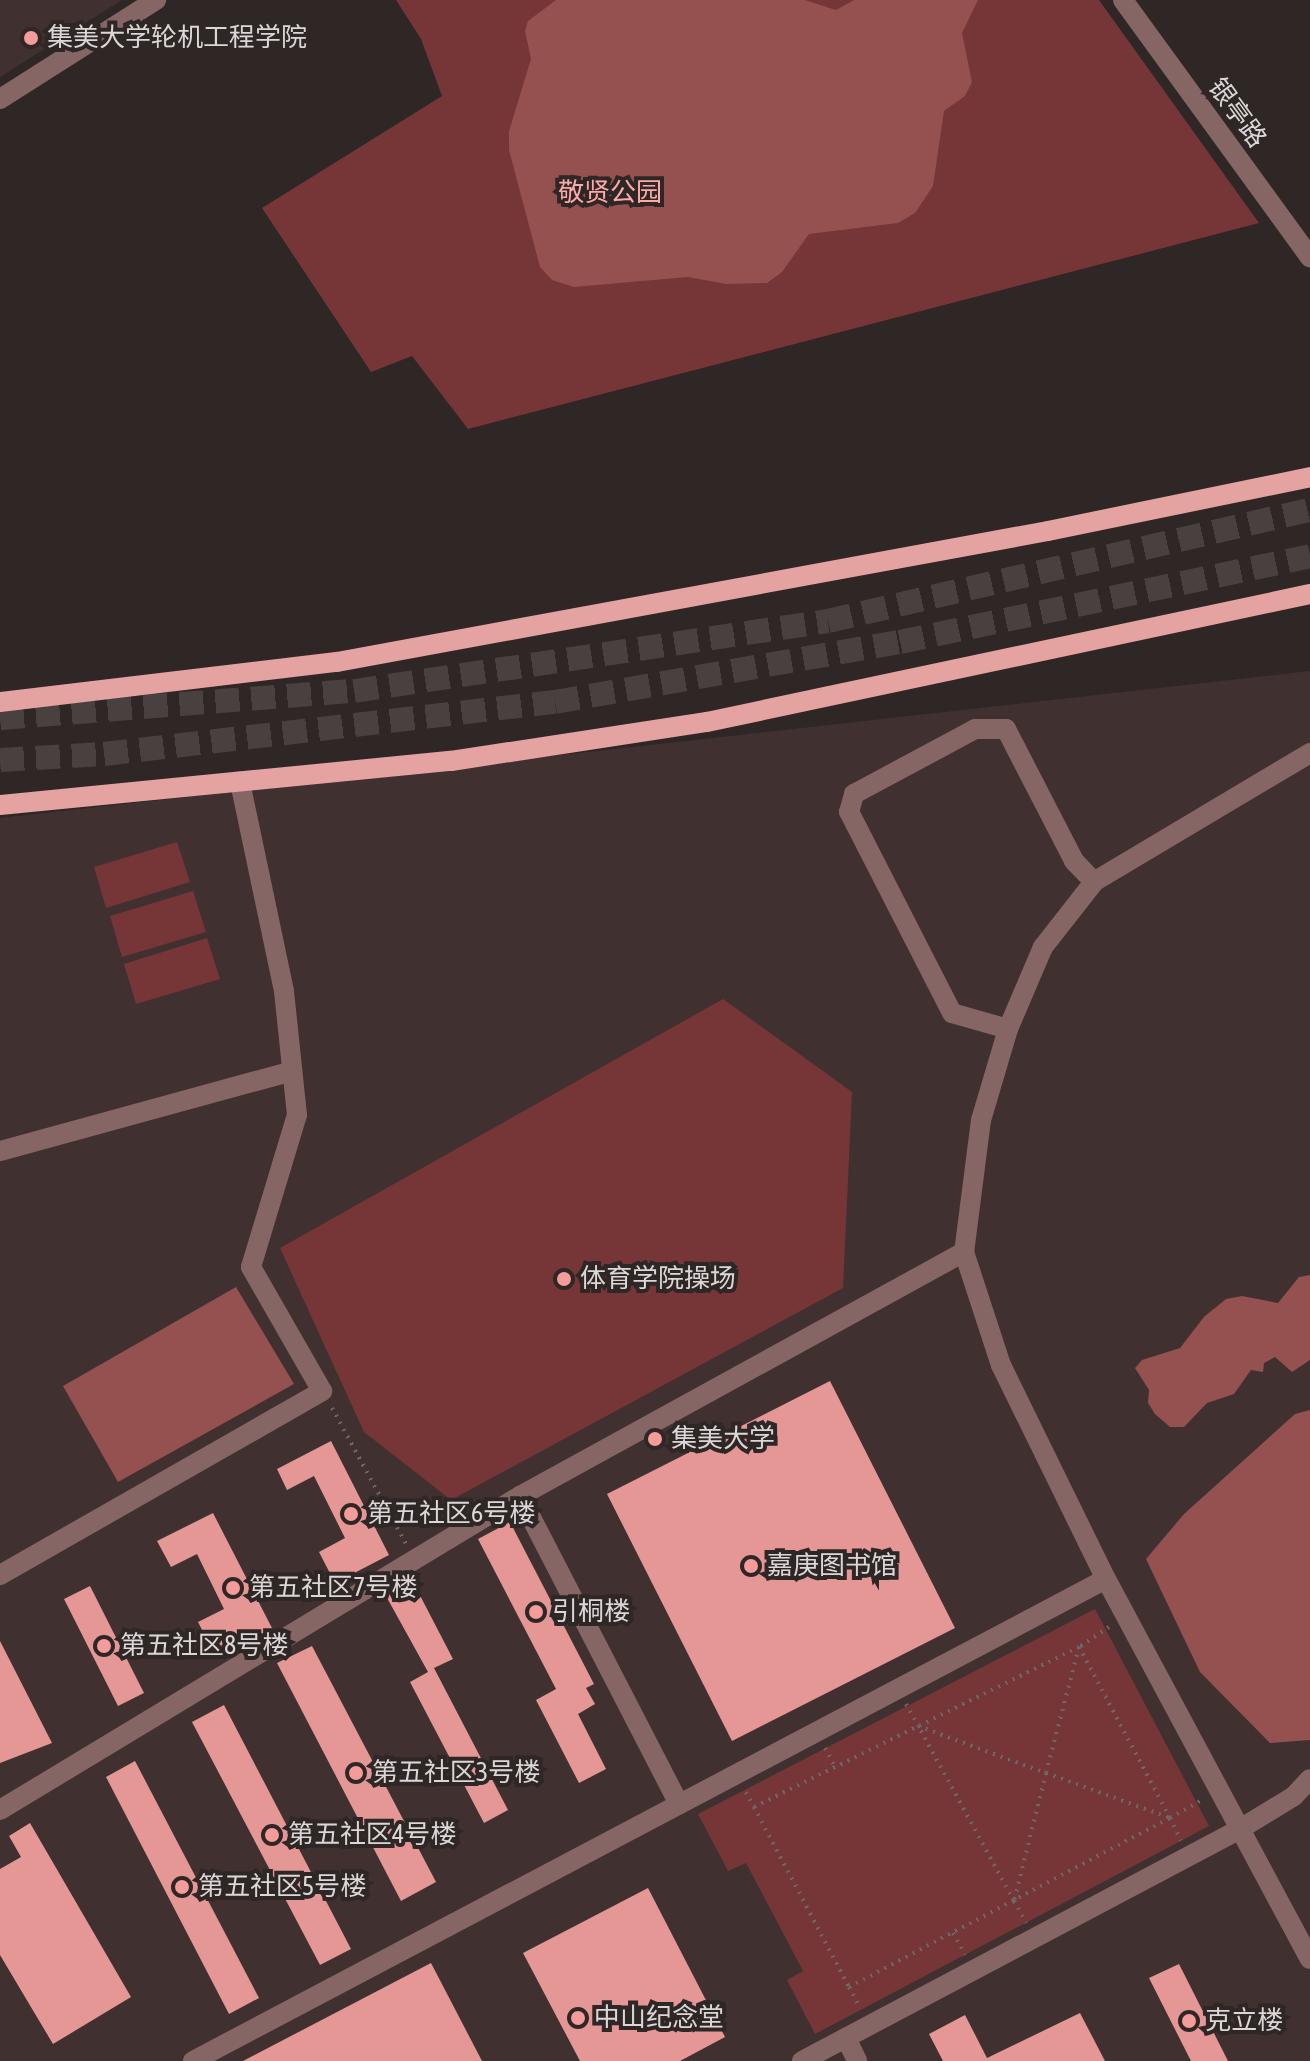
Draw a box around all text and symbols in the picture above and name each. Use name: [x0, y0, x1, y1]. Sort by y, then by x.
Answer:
place label: 集美大学轮机工程学院: [47, 22, 307, 54]
marker: 集美大学轮机工程学院: [22, 29, 40, 47]
street label: 银亭路: [1201, 72, 1273, 154]
park label: 敬贤公园: [558, 177, 662, 209]
place label: 体育学院操场: [580, 1263, 736, 1295]
marker: 体育学院操场: [555, 1270, 573, 1288]
place label: 集美大学: [671, 1423, 775, 1455]
marker: 集美大学: [646, 1430, 664, 1448]
place label: 第五社区6号楼: [367, 1498, 535, 1530]
marker: 第五社区6号楼: [342, 1505, 360, 1523]
place label: 嘉庚图书馆: [767, 1550, 897, 1582]
marker: 嘉庚图书馆: [742, 1557, 760, 1575]
place label: 第五社区7号楼: [249, 1572, 417, 1604]
marker: 第五社区7号楼: [224, 1579, 242, 1597]
place label: 引桐楼: [552, 1596, 630, 1628]
marker: 引桐楼: [527, 1603, 545, 1621]
place label: 第五社区8号楼: [120, 1630, 288, 1662]
marker: 第五社区8号楼: [95, 1637, 113, 1655]
place label: 第五社区3号楼: [372, 1757, 540, 1789]
marker: 第五社区3号楼: [347, 1764, 365, 1782]
place label: 第五社区4号楼: [288, 1819, 456, 1851]
marker: 第五社区4号楼: [263, 1826, 281, 1844]
place label: 第五社区5号楼: [198, 1871, 366, 1903]
marker: 第五社区5号楼: [173, 1878, 191, 1896]
place label: 中山纪念堂: [594, 2002, 724, 2034]
place label: 克立楼: [1205, 2005, 1283, 2037]
marker: 中山纪念堂: [569, 2009, 587, 2027]
marker: 克立楼: [1180, 2012, 1198, 2030]

